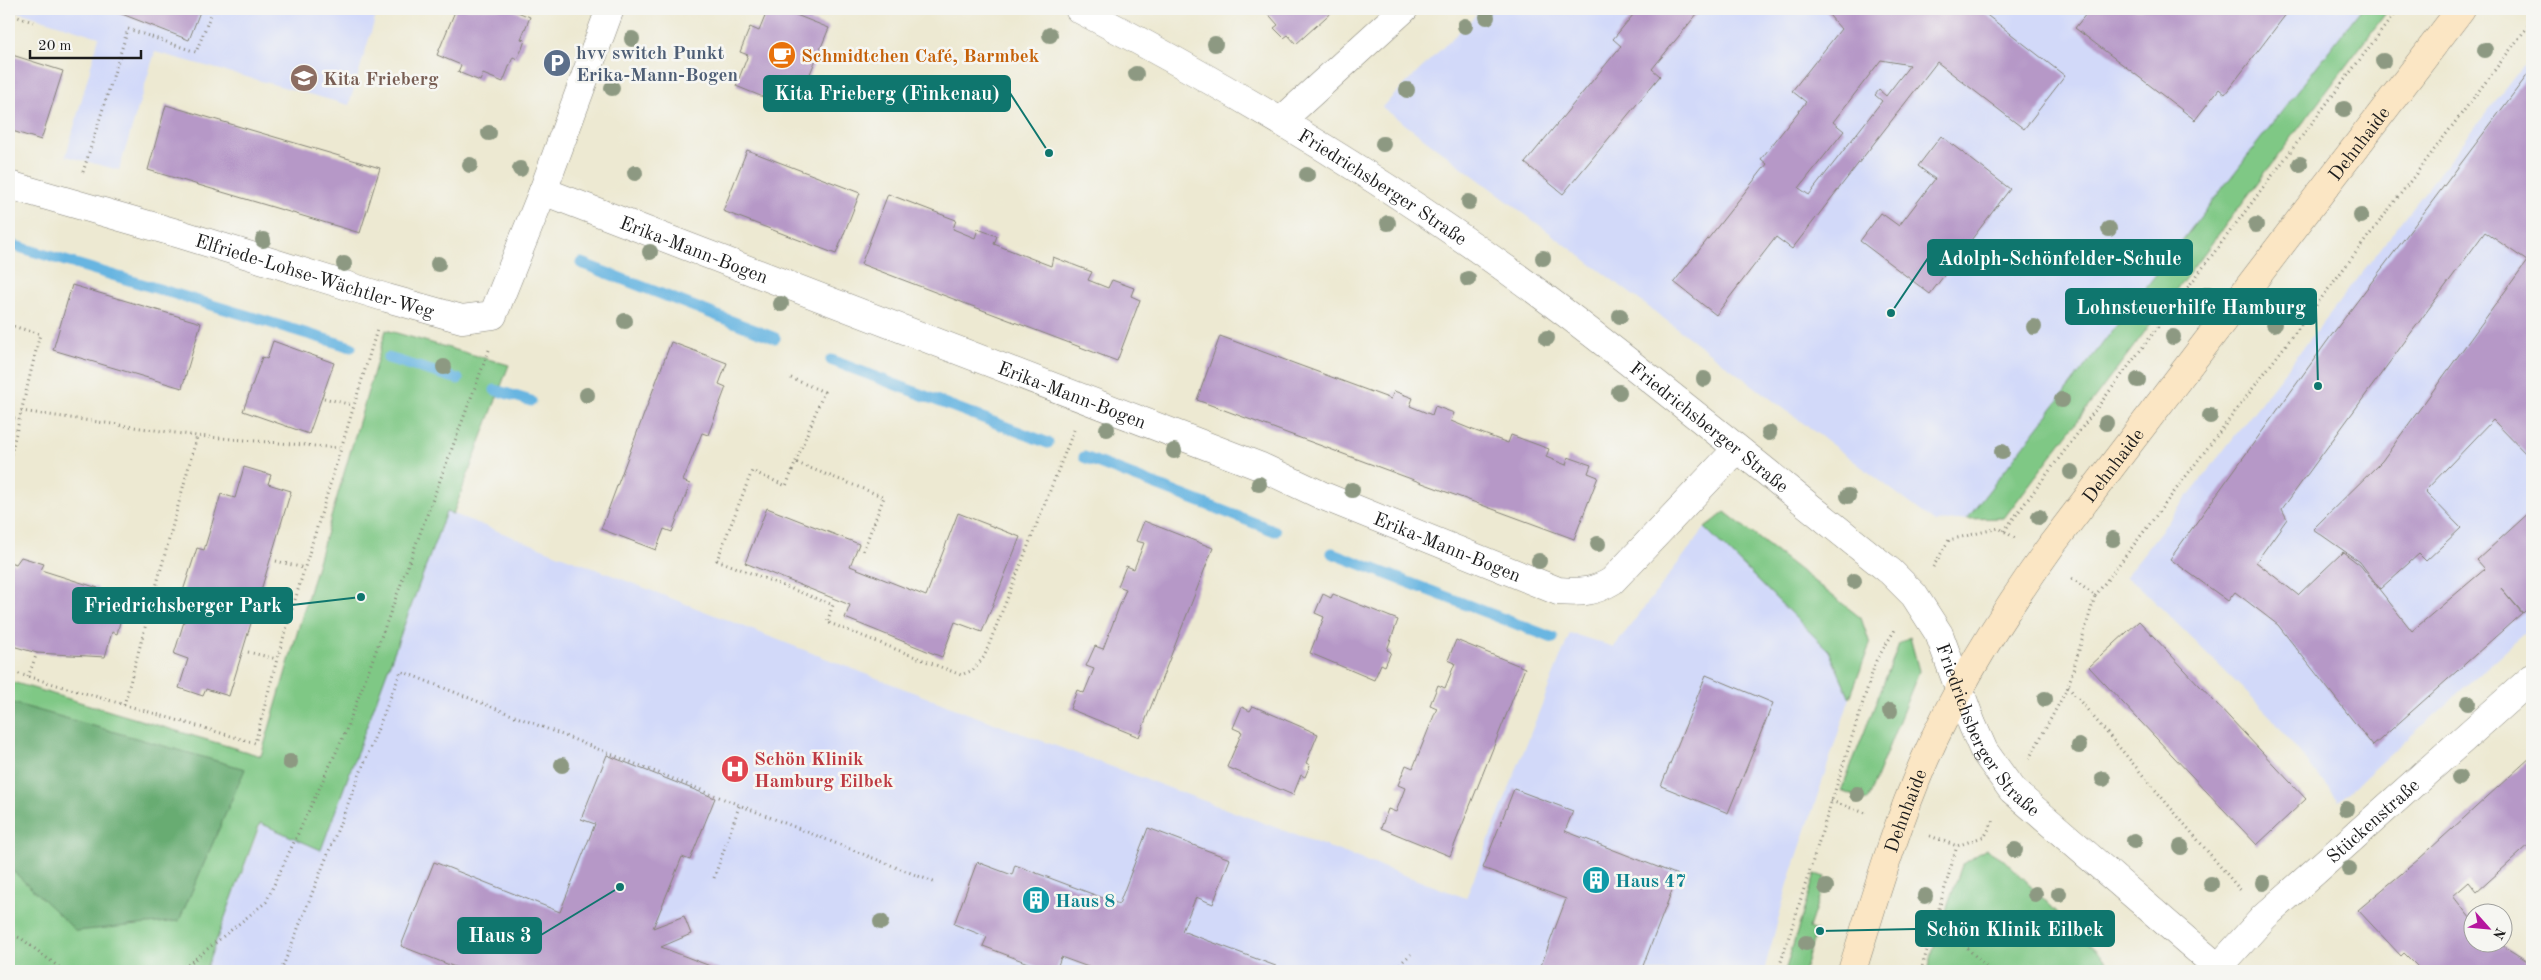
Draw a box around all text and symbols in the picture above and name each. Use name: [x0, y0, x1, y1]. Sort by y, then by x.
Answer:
scale bar: [30, 28, 141, 60]
text: 20 m: [38, 39, 72, 54]
cafe icon: Schmidtchen Café, Barmbek: [767, 40, 797, 70]
place label: hvv switch Punkt Erika-Mann-Bogen: [576, 45, 738, 86]
parking icon: hvv switch Punkt Erika-Mann-Bogen: [542, 48, 572, 78]
place label: Schmidtchen Café, Barmbek: [801, 48, 1040, 67]
school or university icon: Kita Frieberg: [289, 63, 319, 93]
place label: Kita Frieberg: [323, 71, 439, 90]
callout: Kita Frieberg (Finkenau): [764, 76, 1010, 111]
text: Kita Frieberg (Finkenau): [774, 84, 1000, 105]
street label: Dehnhaide: [2326, 104, 2395, 185]
street label: Friedrichsberger Straße: [1294, 127, 1469, 250]
street label: Erika-Mann-Bogen: [617, 214, 770, 288]
street label: Elfriede-Lohse-Wächtler-Weg: [193, 232, 437, 323]
callout: Adolph-Schönfelder-Schule: [1928, 240, 2192, 275]
text: Adolph-Schönfelder-Schule: [1938, 250, 2182, 270]
callout: Lohnsteuerhilfe Hamburg: [2066, 289, 2316, 324]
text: Lohnsteuerhilfe Hamburg: [2076, 299, 2306, 319]
street label: Erika-Mann-Bogen: [995, 360, 1148, 434]
street label: Friedrichsberger Straße: [1625, 360, 1791, 497]
street label: Dehnhaide: [2080, 426, 2149, 507]
street label: Erika-Mann-Bogen: [1370, 510, 1523, 587]
callout: Friedrichsberger Park: [73, 588, 292, 623]
text: Friedrichsberger Park: [84, 597, 282, 617]
street label: Friedrichsberger Straße: [1931, 641, 2042, 821]
place label: Schön Klinik Hamburg Eilbek: [754, 751, 894, 792]
hospital icon: Schön Klinik Hamburg Eilbek: [720, 754, 750, 784]
street label: Dehnhaide: [1883, 767, 1932, 856]
street label: Stückenstraße: [2324, 776, 2424, 868]
building icon: Haus 47: [1581, 865, 1611, 895]
place label: Haus 47: [1615, 873, 1686, 892]
building icon: Haus 8: [1021, 885, 1051, 915]
place label: Haus 8: [1055, 893, 1115, 912]
north arrow: [2464, 902, 2514, 952]
callout: Schön Klinik Eilbek: [1916, 911, 2114, 946]
callout: Haus 3: [458, 918, 541, 953]
text: Schön Klinik Eilbek: [1926, 921, 2104, 941]
text: N: [2490, 926, 2507, 942]
text: Haus 3: [468, 927, 532, 947]

